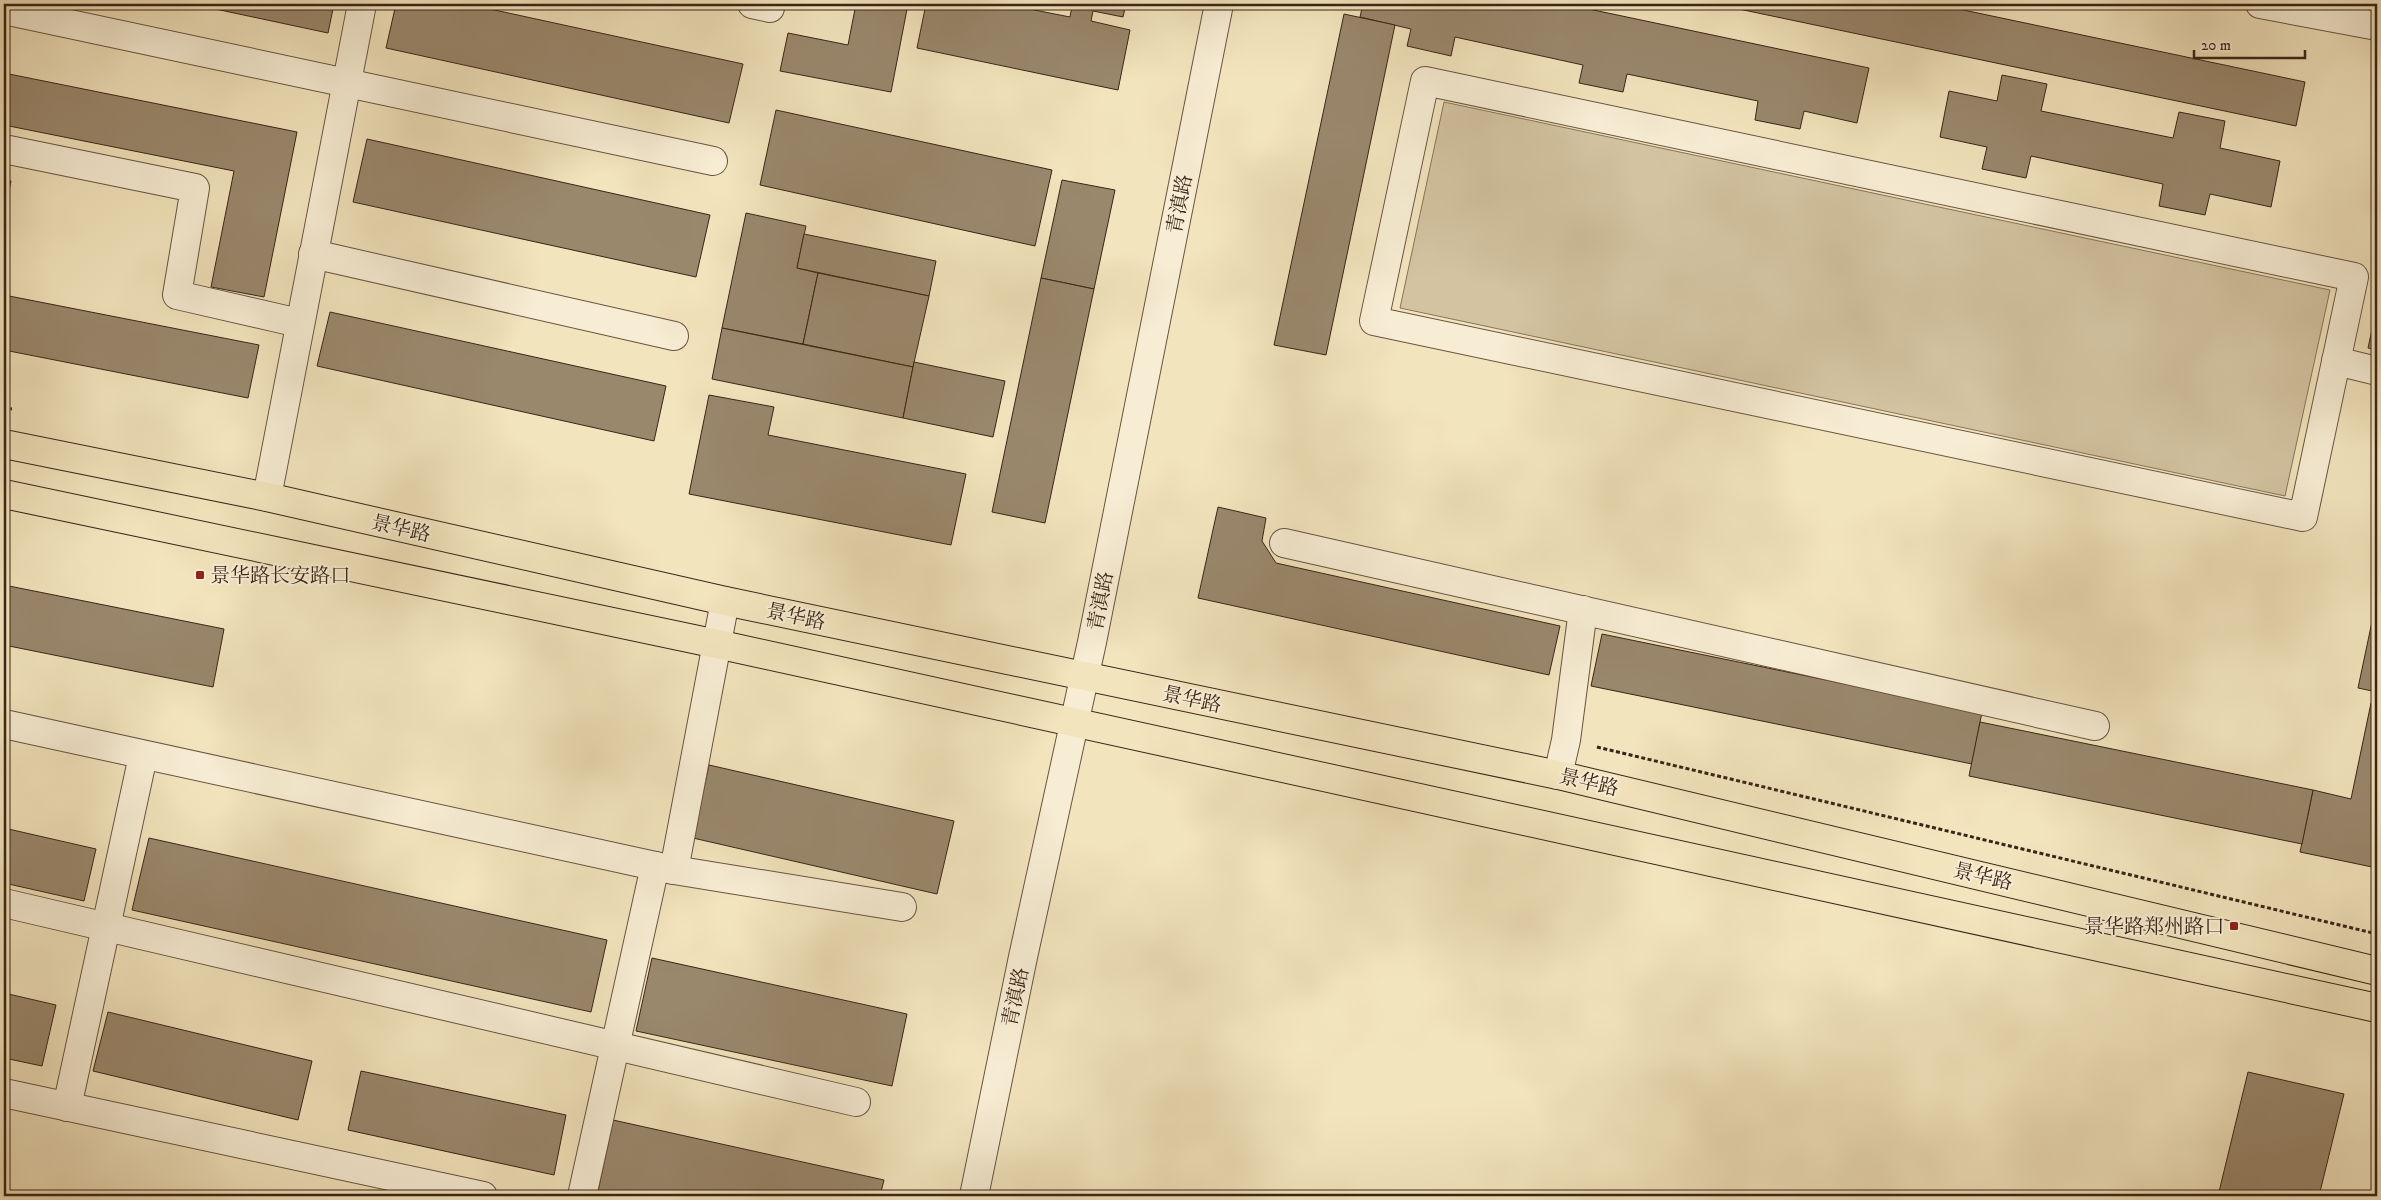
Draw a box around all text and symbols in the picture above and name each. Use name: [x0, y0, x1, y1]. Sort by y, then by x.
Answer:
scale bar: [2194, 28, 2305, 60]
text: 20 m: [2201, 36, 2231, 55]
street label: 青滇路: [1162, 172, 1198, 236]
street label: 景华路: [369, 511, 433, 548]
place label: 景华路长安路口: [210, 564, 350, 589]
marker: 景华路长安路口: [194, 569, 206, 581]
street label: 青滇路: [1083, 569, 1119, 633]
street label: 景华路: [764, 599, 828, 636]
street label: 景华路: [1160, 682, 1224, 719]
street label: 景华路: [1557, 765, 1621, 802]
street label: 景华路: [1951, 859, 2015, 896]
place label: 景华路郑州路口: [2084, 915, 2224, 940]
marker: 景华路郑州路口: [2228, 920, 2240, 932]
street label: 青滇路: [998, 965, 1035, 1029]

